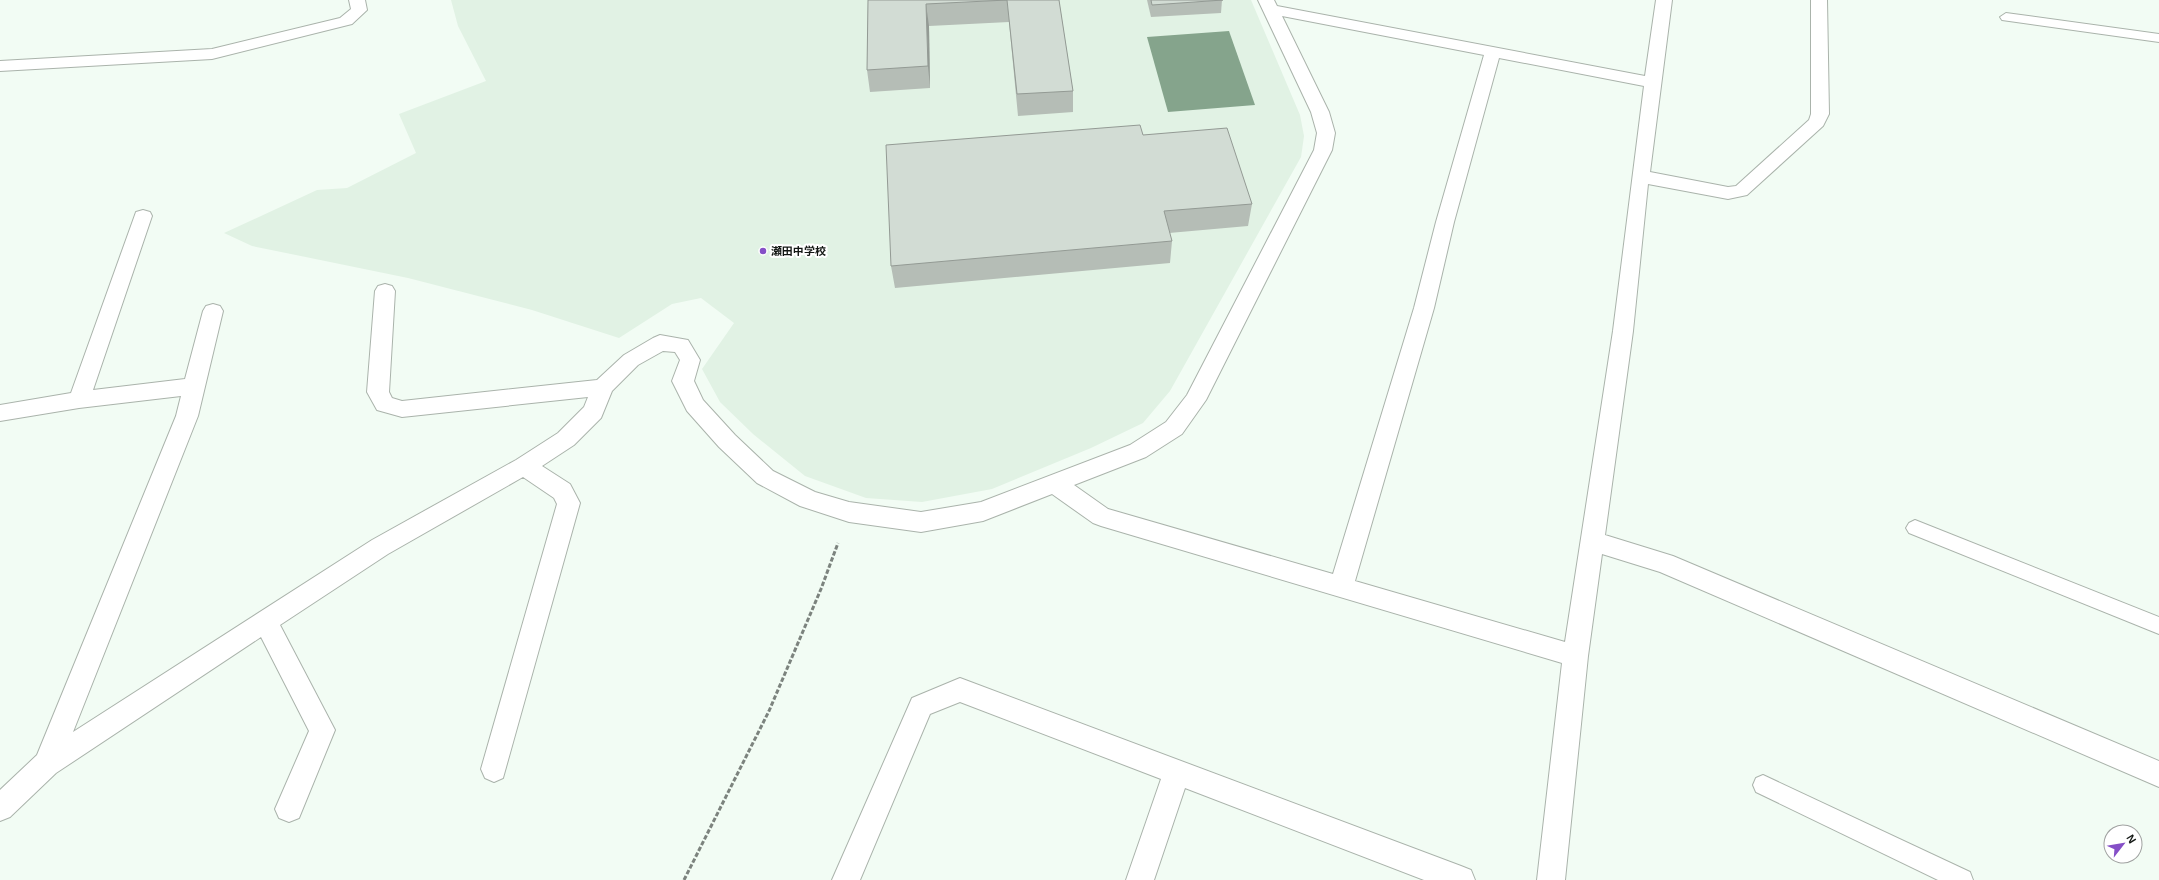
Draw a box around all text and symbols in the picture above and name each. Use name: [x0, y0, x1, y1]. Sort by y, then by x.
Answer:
place label: 瀬田中学校: [771, 245, 826, 257]
marker: 瀬田中学校: [758, 246, 768, 256]
north arrow: [2103, 824, 2143, 864]
text: N: [2124, 832, 2139, 845]

